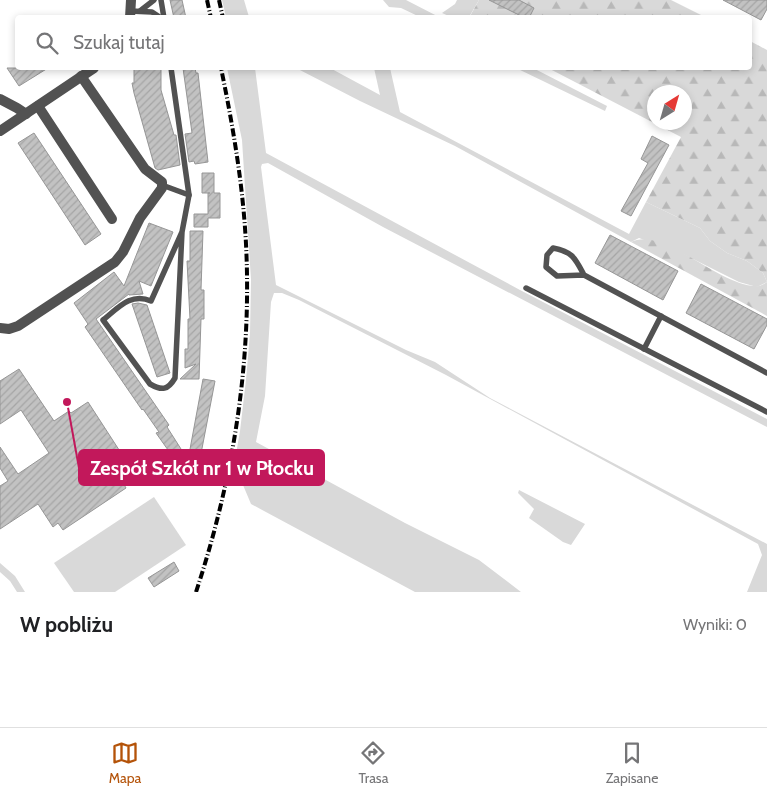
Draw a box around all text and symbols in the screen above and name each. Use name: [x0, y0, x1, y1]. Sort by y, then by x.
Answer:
search box: [15, 15, 752, 70]
icon: search: [33, 29, 61, 57]
text: Szukaj tutaj: [73, 31, 165, 54]
north arrow: [647, 85, 692, 130]
callout: Zespół Szkół nr 1 w Płocku: [79, 450, 324, 485]
text: Zespół Szkół nr 1 w Płocku: [90, 456, 314, 480]
text: W pobliżu: [20, 612, 113, 637]
text: Wyniki: 0: [683, 615, 747, 634]
tab: Mapa: [109, 739, 141, 787]
tab: Trasa: [359, 739, 388, 787]
tab: Zapisane: [606, 739, 658, 787]

